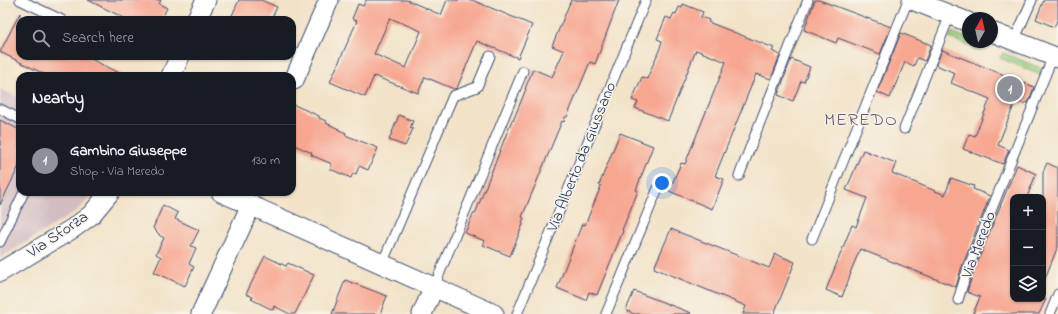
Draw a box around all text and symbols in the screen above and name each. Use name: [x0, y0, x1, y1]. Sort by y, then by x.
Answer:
north arrow: [962, 12, 998, 48]
search box: [16, 16, 296, 60]
icon: search: [30, 27, 52, 49]
text: Search here: [62, 27, 134, 49]
pin: 1: [997, 74, 1023, 104]
street label: Via Alberto da Giussano: [541, 79, 623, 236]
text: Nearby: [32, 86, 84, 111]
district label: MEREDO: [824, 108, 898, 134]
text: Gambino Giuseppe: [70, 140, 187, 162]
text: 1: [43, 151, 47, 170]
text: 130 m: [252, 151, 280, 170]
text: Shop · Via Meredo: [70, 162, 165, 181]
your location: [652, 173, 672, 193]
map controls: [1010, 194, 1046, 302]
button: +: [1010, 194, 1046, 230]
street label: Via Sforza: [22, 206, 93, 265]
street label: Via Meredo: [955, 208, 1003, 283]
button: −: [1010, 230, 1046, 266]
button: layers: [1010, 266, 1046, 302]

